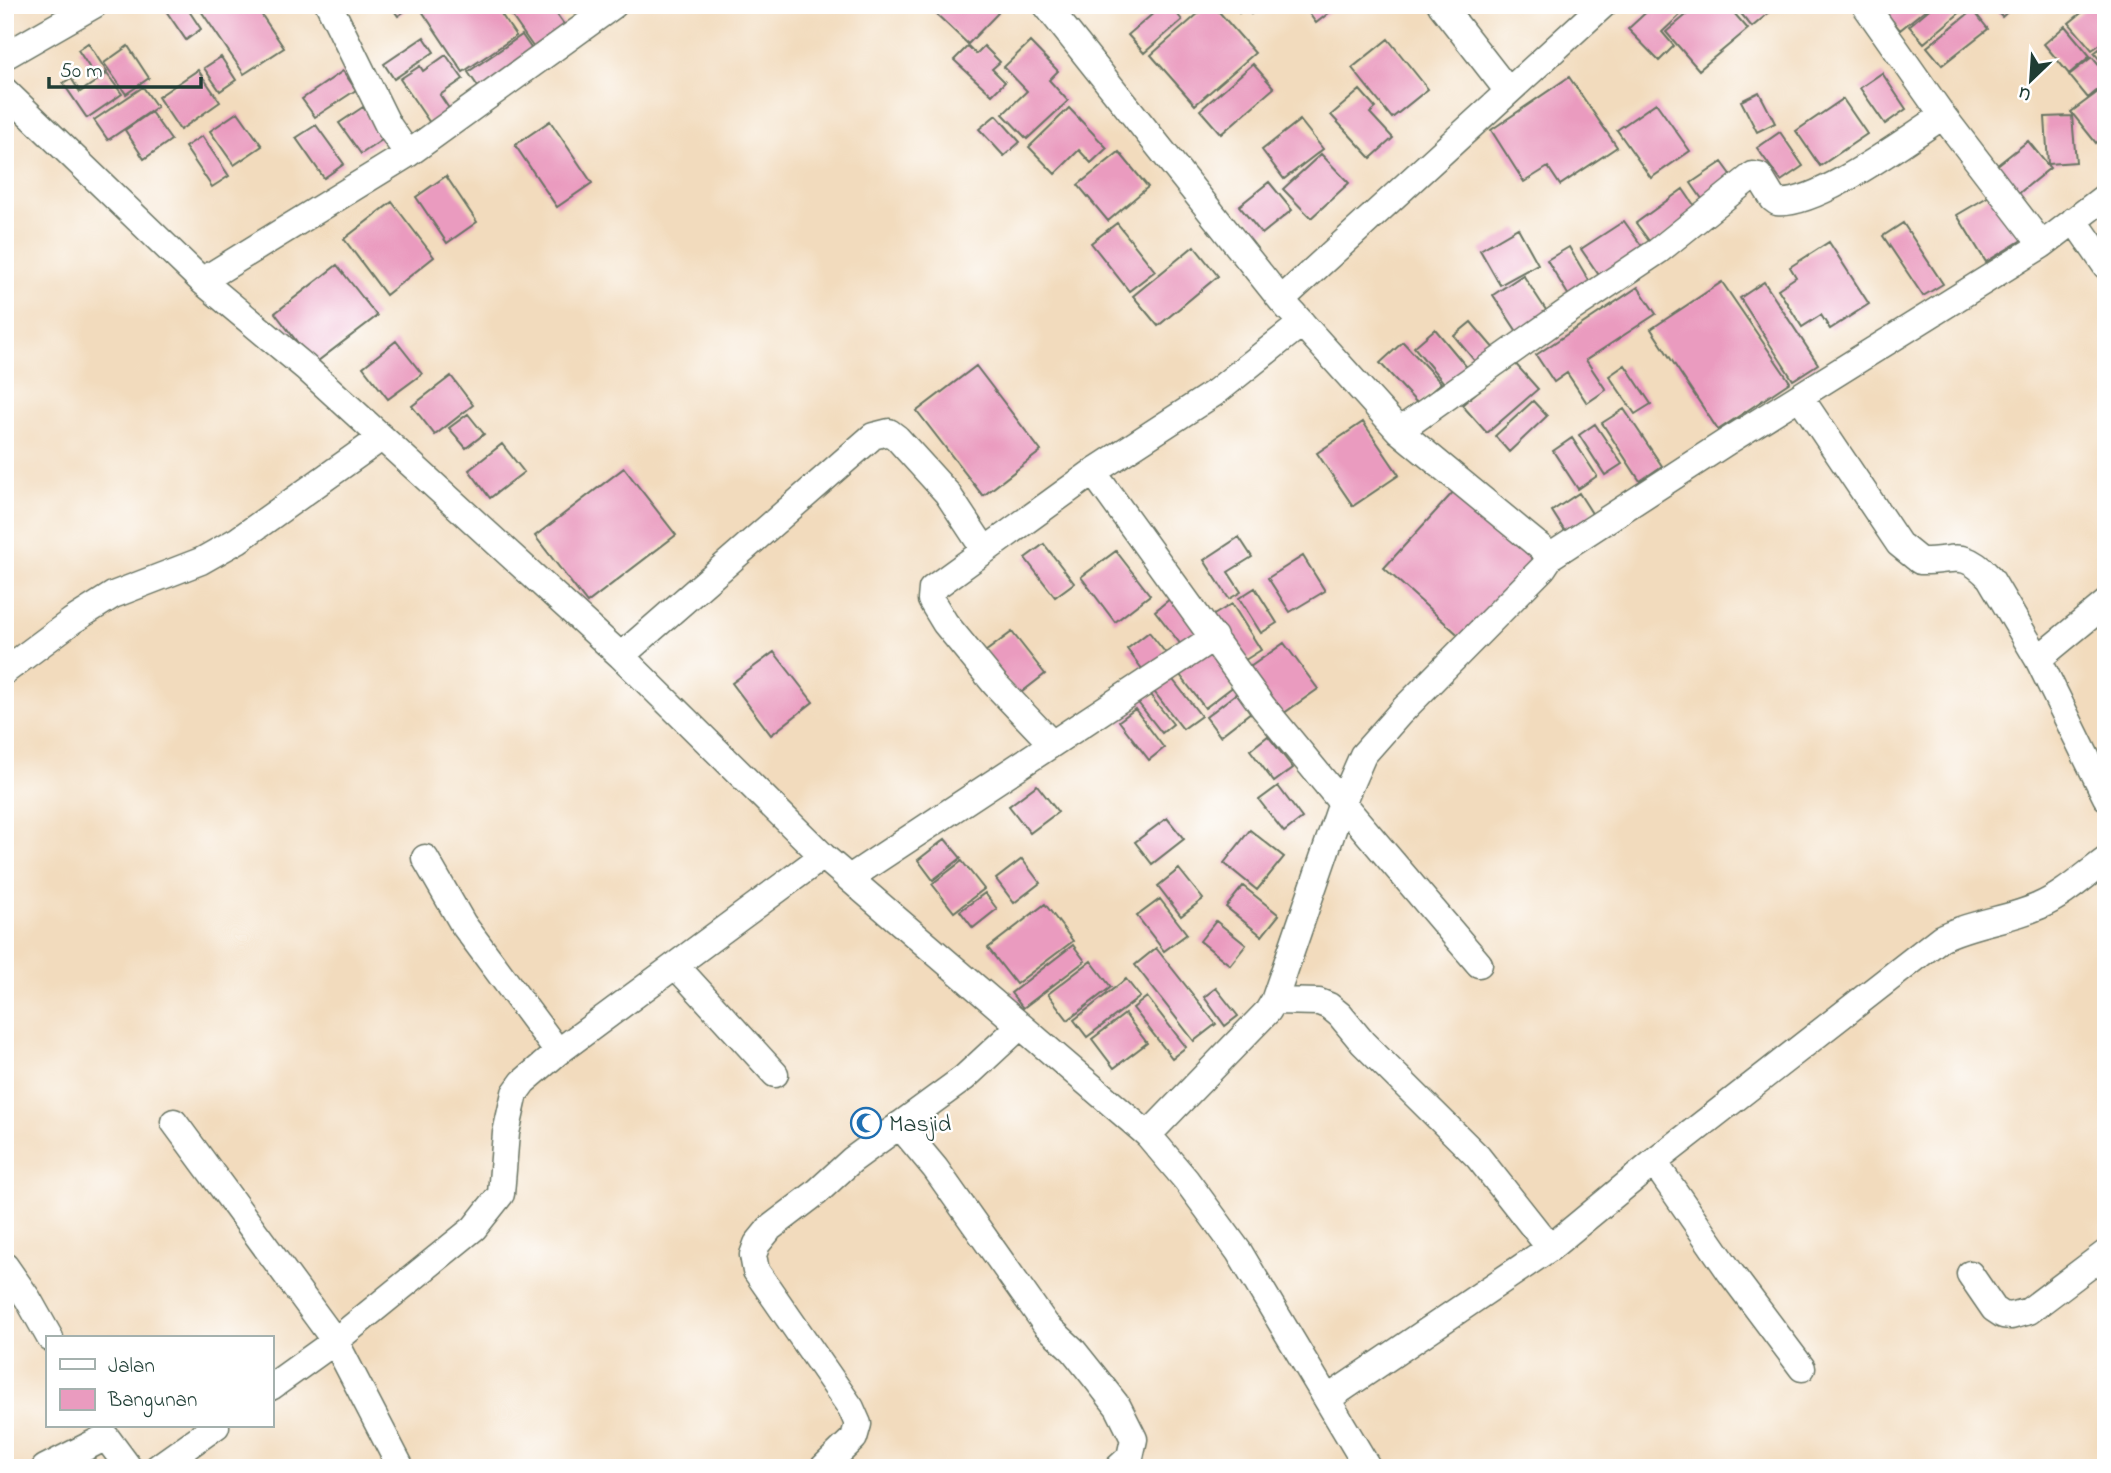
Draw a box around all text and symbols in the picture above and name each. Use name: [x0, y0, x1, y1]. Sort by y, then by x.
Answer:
scale bar: [49, 46, 201, 90]
north arrow: [1996, 46, 2066, 116]
text: 50 m: [60, 57, 103, 87]
text: U: [2014, 78, 2036, 108]
mosque icon: Masjid: [849, 1106, 883, 1140]
place label: Masjid: [889, 1108, 952, 1143]
legend: [46, 1336, 273, 1428]
text: Jalan: [108, 1352, 155, 1382]
text: Bangunan: [107, 1386, 197, 1418]

